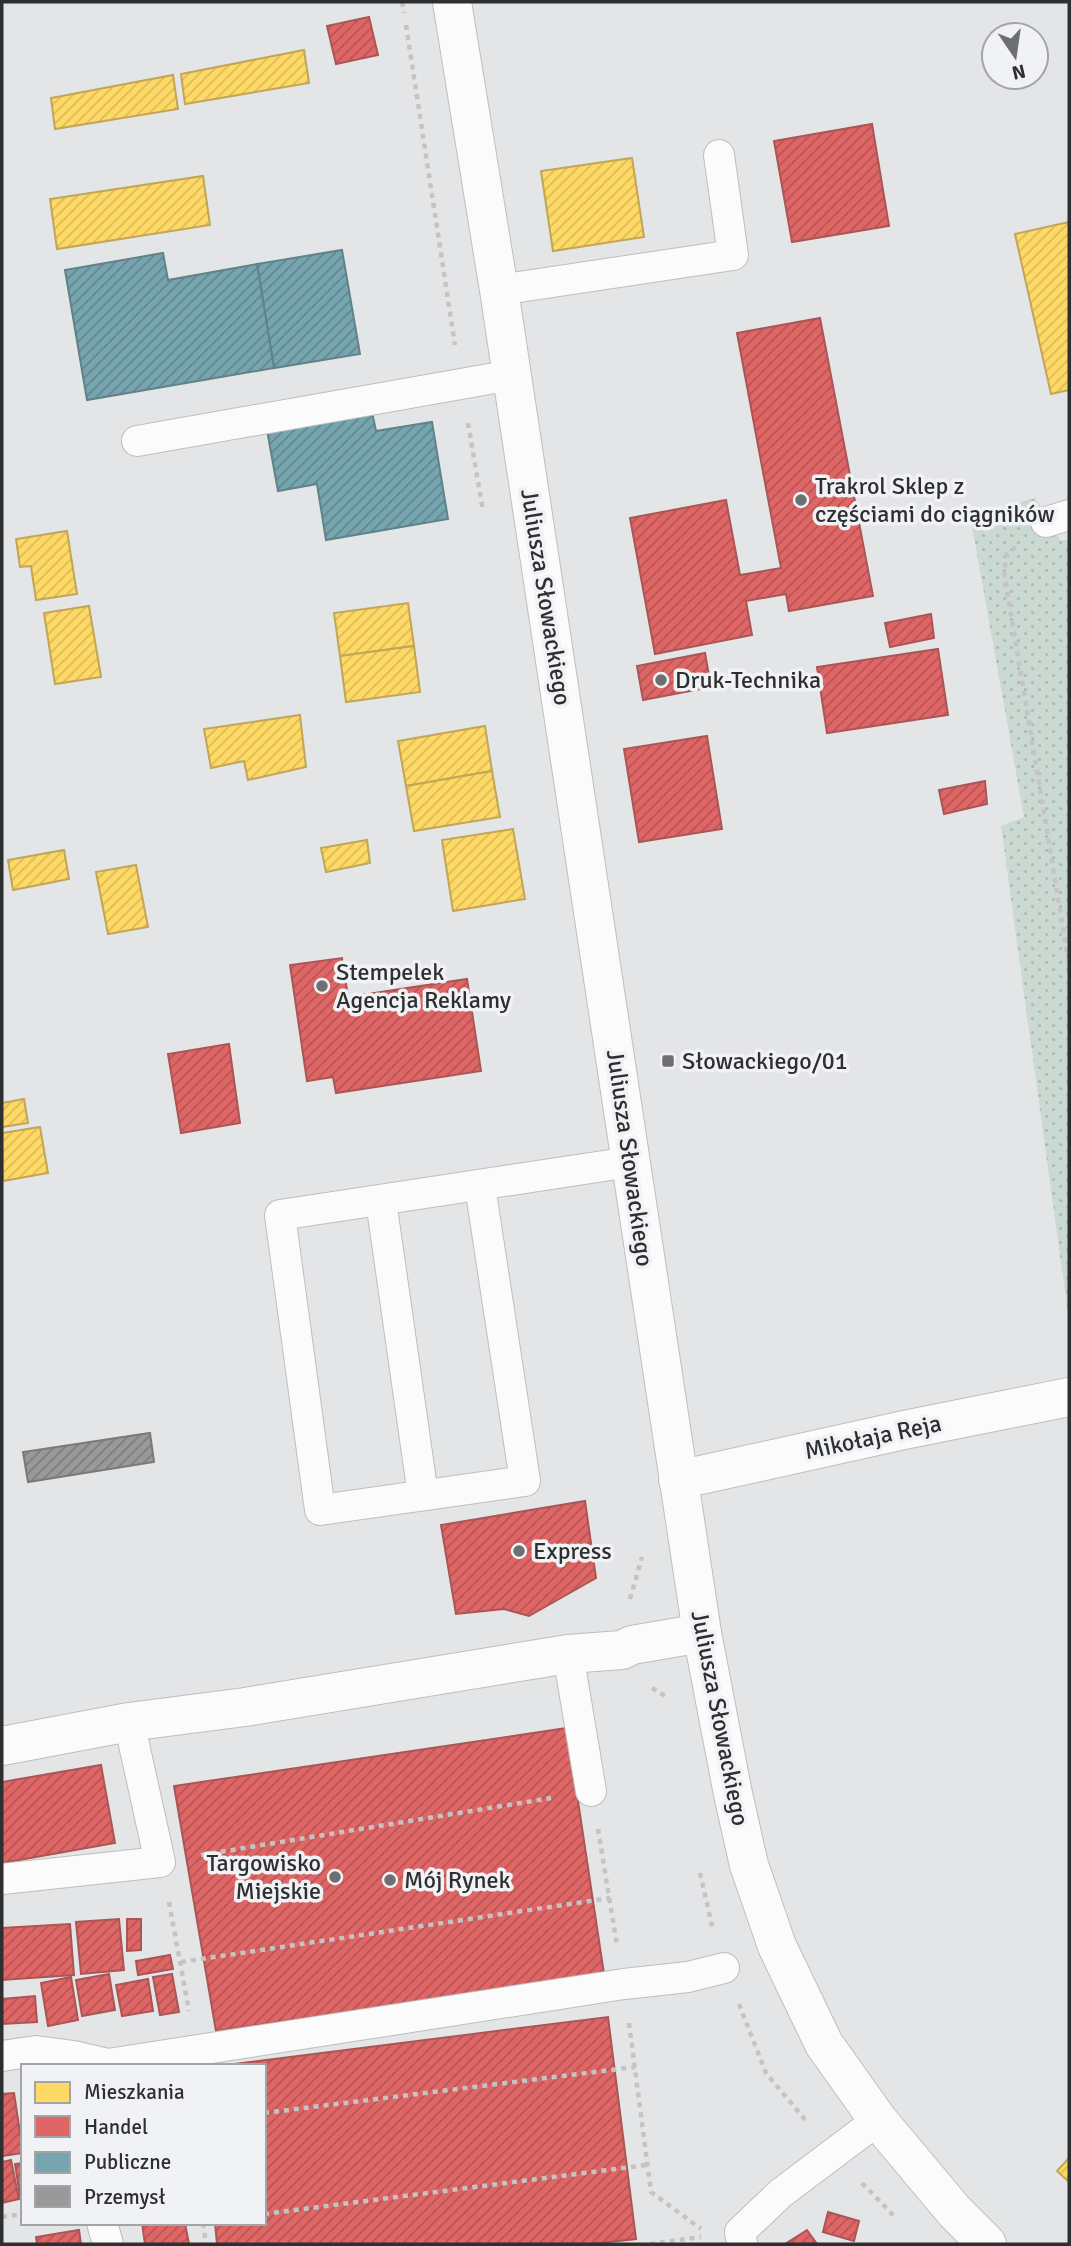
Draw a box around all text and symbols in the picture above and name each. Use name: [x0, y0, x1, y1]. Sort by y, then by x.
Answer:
north arrow: [980, 21, 1050, 91]
text: N: [1009, 58, 1028, 85]
place label: Trakrol Sklep z częściami do ciągników: [815, 471, 1055, 529]
street label: Juliusza Słowackiego: [514, 487, 578, 707]
marker: Trakrol Sklep z częściami do ciągników: [793, 492, 809, 508]
place label: Druk-Technika: [675, 665, 821, 695]
marker: Druk-Technika: [653, 672, 669, 688]
place label: Stempelek Agencja Reklamy: [336, 957, 511, 1015]
marker: Stempelek Agencja Reklamy: [314, 978, 330, 994]
place label: Słowackiego/01: [682, 1046, 848, 1076]
street label: Juliusza Słowackiego: [600, 1048, 660, 1268]
marker: Słowackiego/01: [660, 1053, 676, 1069]
street label: Mikołaja Reja: [802, 1408, 944, 1466]
place label: Express: [533, 1536, 612, 1566]
marker: Express: [511, 1543, 527, 1559]
street label: Juliusza Słowackiego: [684, 1608, 756, 1828]
place label: Targowisko Miejskie: [207, 1848, 321, 1906]
place label: Mój Rynek: [404, 1865, 511, 1895]
marker: Targowisko Miejskie: [327, 1869, 343, 1885]
marker: Mój Rynek: [382, 1872, 398, 1888]
legend: [21, 2064, 266, 2225]
text: Mieszkania: [84, 2079, 185, 2105]
text: Handel: [84, 2114, 148, 2140]
text: Publiczne: [84, 2149, 171, 2175]
text: Przemysł: [84, 2184, 165, 2210]

